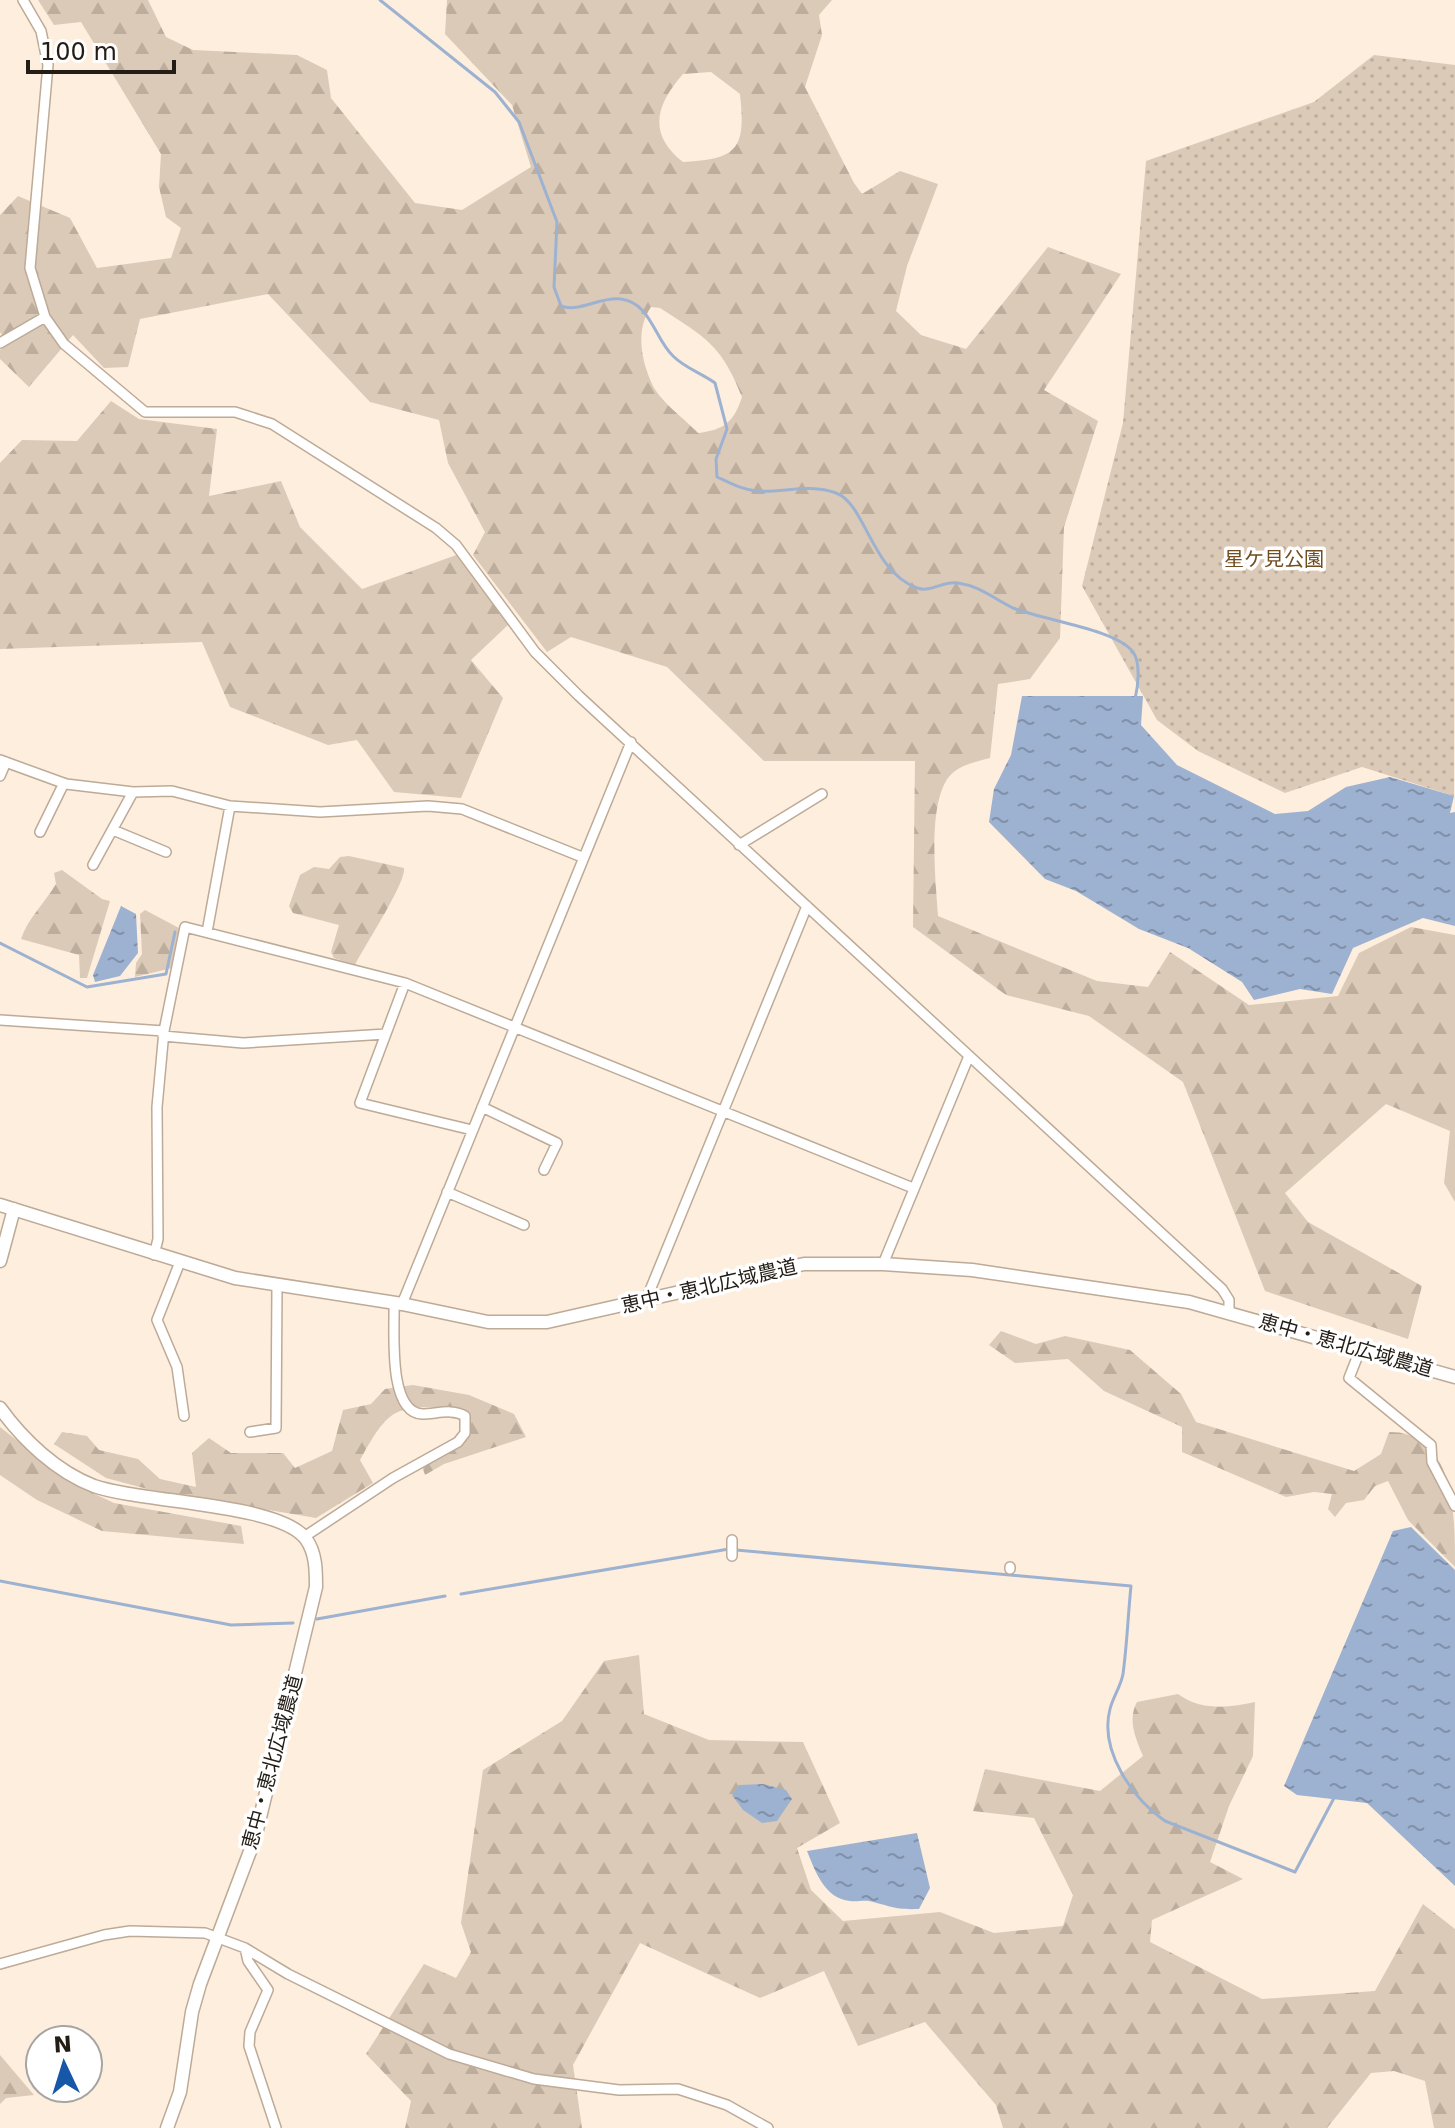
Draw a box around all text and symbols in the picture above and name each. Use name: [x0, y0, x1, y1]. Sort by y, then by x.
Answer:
scale bar: [28, 24, 174, 74]
text: 100 m: [40, 38, 117, 66]
park label: 星ケ見公園: [1224, 547, 1324, 571]
street label: 恵中・恵北広域農道: [619, 1254, 799, 1318]
street label: 恵中・恵北広域農道: [1256, 1309, 1436, 1381]
street label: 恵中・恵北広域農道: [237, 1672, 307, 1852]
north arrow: [24, 2024, 104, 2104]
text: N: [53, 2031, 73, 2058]

